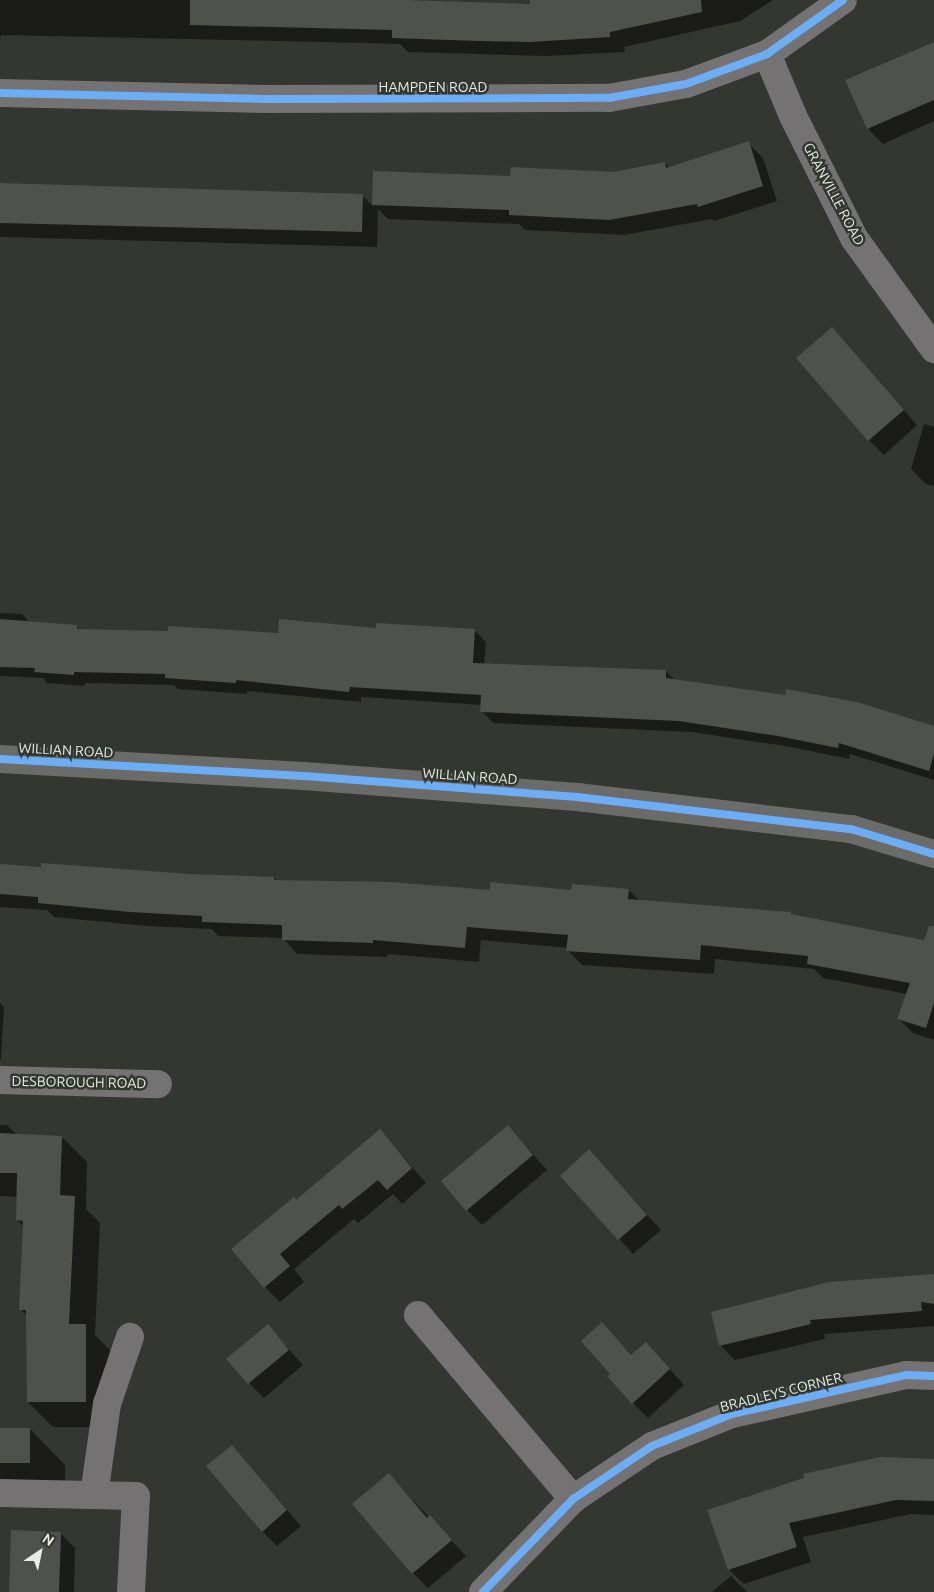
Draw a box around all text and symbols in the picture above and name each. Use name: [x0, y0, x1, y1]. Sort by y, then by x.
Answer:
street label: HAMPDEN ROAD: [379, 79, 487, 95]
street label: GRANVILLE ROAD: [800, 140, 868, 248]
street label: WILLIAN ROAD: [18, 739, 114, 761]
street label: WILLIAN ROAD: [422, 764, 518, 788]
street label: DESBOROUGH ROAD: [12, 1072, 146, 1092]
street label: BRADLEYS CORNER: [718, 1369, 844, 1415]
north arrow: [15, 1527, 65, 1577]
text: N: [40, 1530, 57, 1549]

